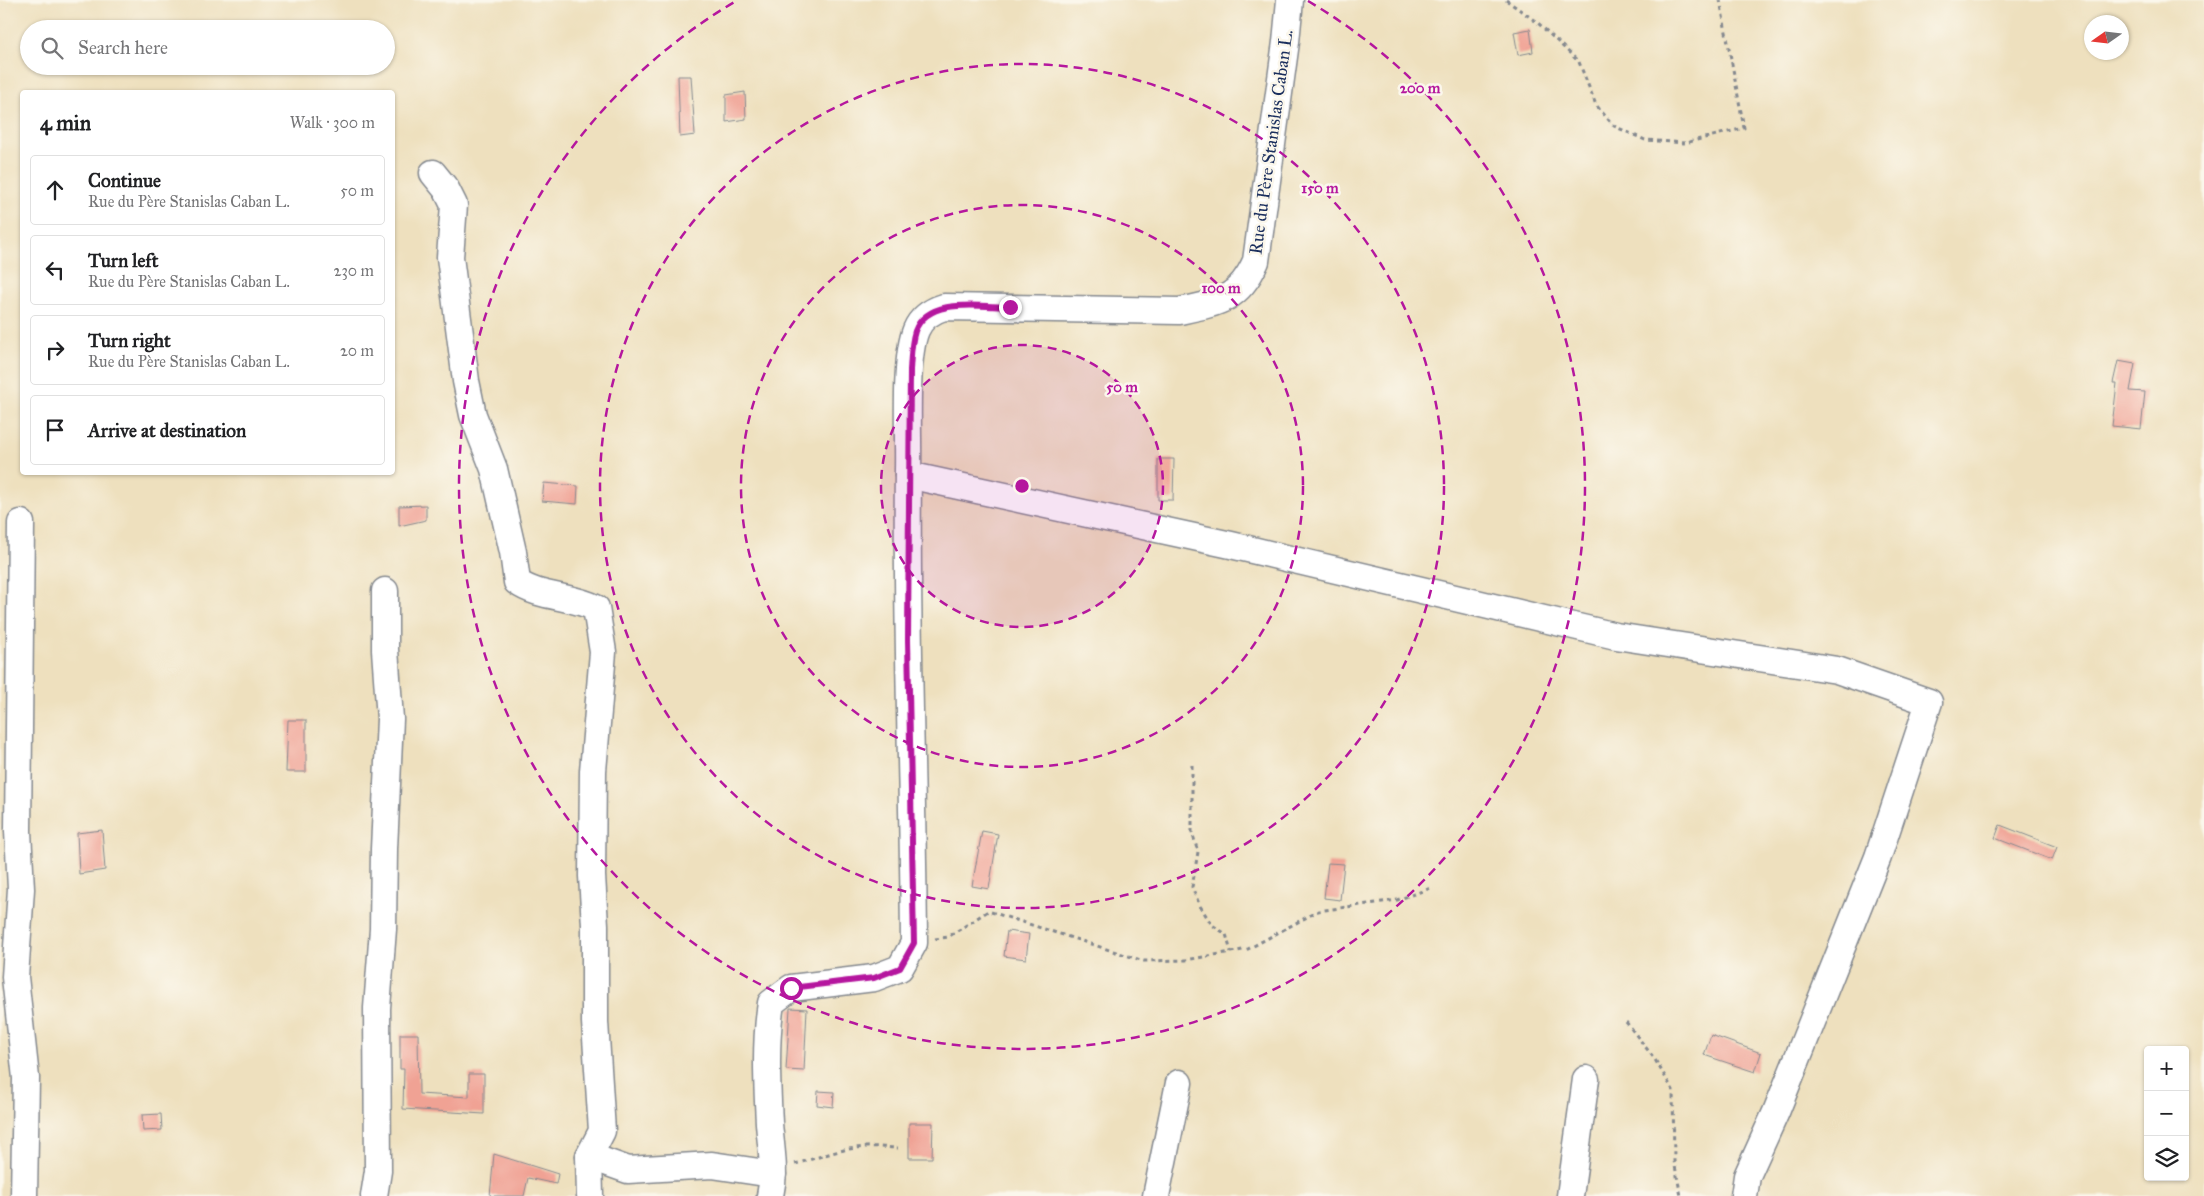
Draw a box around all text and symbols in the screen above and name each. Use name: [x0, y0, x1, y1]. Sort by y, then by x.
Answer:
north arrow: [2084, 15, 2129, 60]
search box: [20, 20, 395, 75]
street label: Rue du Père Stanislas Caban L.: [1244, 28, 1298, 256]
icon: search: [38, 34, 66, 62]
text: Search here: [78, 36, 168, 59]
text: 200 m: [1400, 79, 1441, 97]
text: 4 min: [40, 110, 91, 136]
text: Walk · 300 m: [290, 113, 375, 132]
text: Continue: [88, 169, 161, 192]
icon: ahead: [41, 176, 69, 204]
text: 150 m: [1301, 179, 1339, 197]
text: 50 m: [340, 181, 374, 200]
text: Rue du Père Stanislas Caban L.: [88, 192, 290, 211]
text: Turn left: [88, 249, 158, 272]
icon: left: [41, 256, 69, 284]
text: 230 m: [334, 261, 374, 280]
text: Rue du Père Stanislas Caban L.: [88, 272, 290, 291]
text: 100 m: [1201, 279, 1241, 297]
route end: [999, 296, 1022, 319]
text: Turn right: [88, 329, 171, 352]
icon: right: [41, 336, 69, 364]
text: 20 m: [340, 341, 374, 360]
text: Rue du Père Stanislas Caban L.: [88, 352, 290, 371]
text: 50 m: [1106, 378, 1138, 396]
icon: arrive: [41, 416, 69, 444]
text: Arrive at destination: [88, 419, 246, 442]
centre of rings: [1013, 477, 1031, 495]
route start: [780, 977, 803, 1000]
map controls: [2144, 1046, 2189, 1181]
button: +: [2144, 1046, 2189, 1091]
button: −: [2144, 1091, 2189, 1136]
button: layers: [2144, 1136, 2189, 1181]

